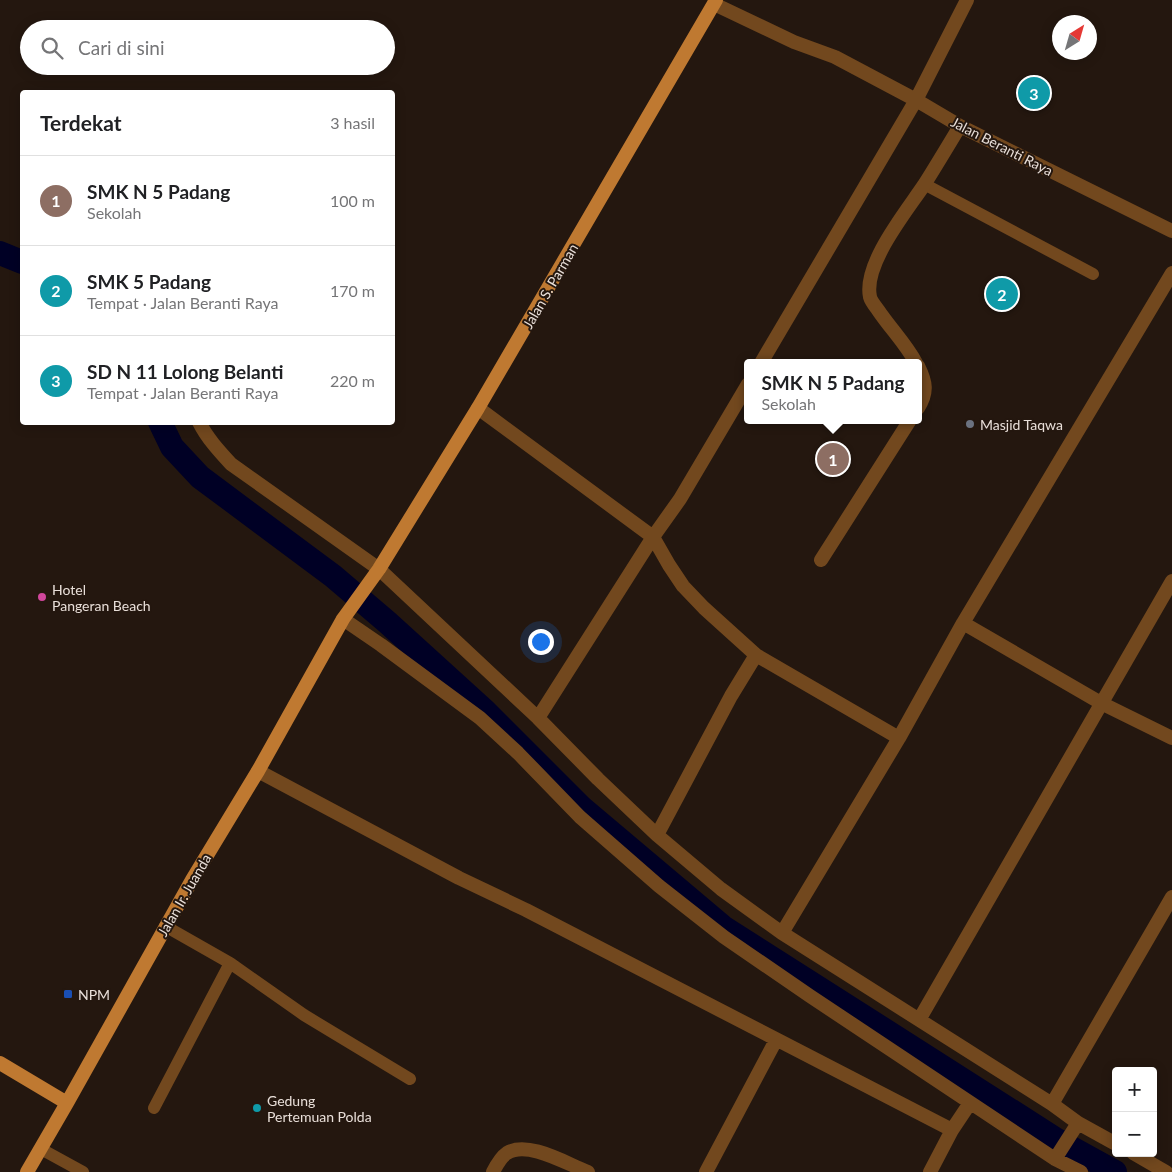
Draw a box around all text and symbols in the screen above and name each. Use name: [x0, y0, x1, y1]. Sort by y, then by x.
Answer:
north arrow: [1052, 15, 1097, 60]
search box: [20, 20, 395, 75]
icon: search: [38, 34, 66, 62]
text: Cari di sini: [78, 36, 165, 59]
pin: 3: [1018, 74, 1050, 112]
text: Terdekat: [40, 110, 122, 135]
text: 3 hasil: [330, 113, 375, 132]
street label: Jalan Beranti Raya: [948, 113, 1056, 179]
text: SMK N 5 Padang: [87, 180, 230, 203]
text: 1: [51, 191, 61, 210]
text: 100 m: [330, 191, 375, 210]
text: Sekolah: [87, 203, 141, 222]
street label: Jalan S. Parman: [519, 240, 581, 332]
text: SMK 5 Padang: [87, 270, 211, 293]
pin: 2: [986, 275, 1018, 313]
text: 2: [51, 281, 61, 300]
text: 170 m: [330, 281, 375, 300]
text: Tempat · Jalan Beranti Raya: [87, 293, 278, 312]
popup: [744, 359, 922, 424]
text: SD N 11 Lolong Belanti: [87, 360, 283, 383]
text: 3: [51, 371, 61, 390]
text: 220 m: [330, 371, 375, 390]
text: SMK N 5 Padang: [761, 371, 905, 394]
text: Tempat · Jalan Beranti Raya: [87, 383, 278, 402]
text: Sekolah: [761, 394, 816, 413]
place label: Masjid Taqwa: [980, 416, 1063, 433]
marker: Masjid Taqwa: [964, 418, 976, 430]
pin: 1: [817, 440, 849, 478]
place label: Hotel Pangeran Beach: [52, 581, 151, 614]
marker: Hotel Pangeran Beach: [36, 591, 48, 603]
your location: [528, 629, 554, 655]
street label: Jalan Ir. Juanda: [154, 851, 214, 939]
place label: NPM: [78, 986, 110, 1003]
marker: NPM: [62, 988, 74, 1000]
map controls: [1112, 1067, 1157, 1157]
button: +: [1112, 1067, 1157, 1112]
place label: Gedung Pertemuan Polda: [267, 1092, 372, 1125]
marker: Gedung Pertemuan Polda: [251, 1102, 263, 1114]
button: −: [1112, 1112, 1157, 1157]

